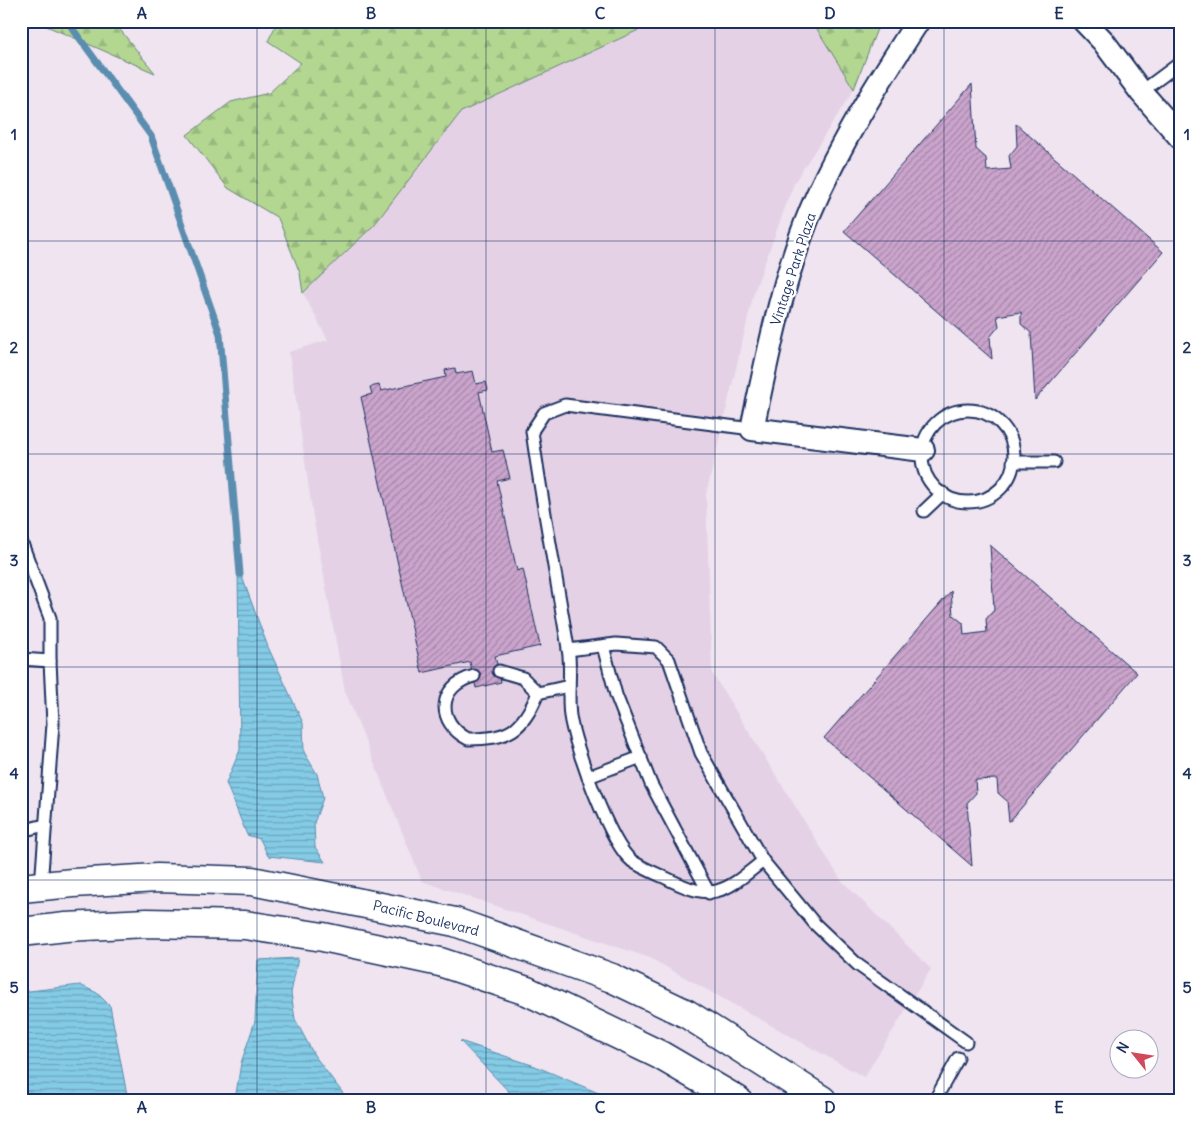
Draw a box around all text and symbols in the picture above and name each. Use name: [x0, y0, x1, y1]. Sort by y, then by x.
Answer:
text: A: [137, 3, 147, 23]
text: B: [366, 3, 377, 23]
text: C: [595, 3, 606, 23]
text: D: [824, 3, 836, 23]
text: E: [1054, 3, 1064, 23]
text: 1: [11, 124, 17, 144]
text: 1: [1184, 124, 1190, 144]
street label: Vintage Park Plaza: [766, 210, 820, 328]
text: 2: [10, 337, 19, 357]
text: 2: [1183, 337, 1192, 357]
text: 3: [9, 550, 19, 570]
text: 3: [1182, 550, 1192, 570]
text: 4: [9, 763, 19, 783]
text: 4: [1182, 763, 1192, 783]
street label: Pacific Boulevard: [371, 896, 481, 940]
text: 5: [9, 977, 19, 997]
text: 5: [1182, 977, 1192, 997]
north arrow: [1108, 1028, 1158, 1078]
text: N: [1113, 1039, 1133, 1056]
text: A: [137, 1097, 147, 1117]
text: B: [366, 1097, 377, 1117]
text: C: [595, 1097, 606, 1117]
text: D: [824, 1097, 836, 1117]
text: E: [1054, 1097, 1064, 1117]

